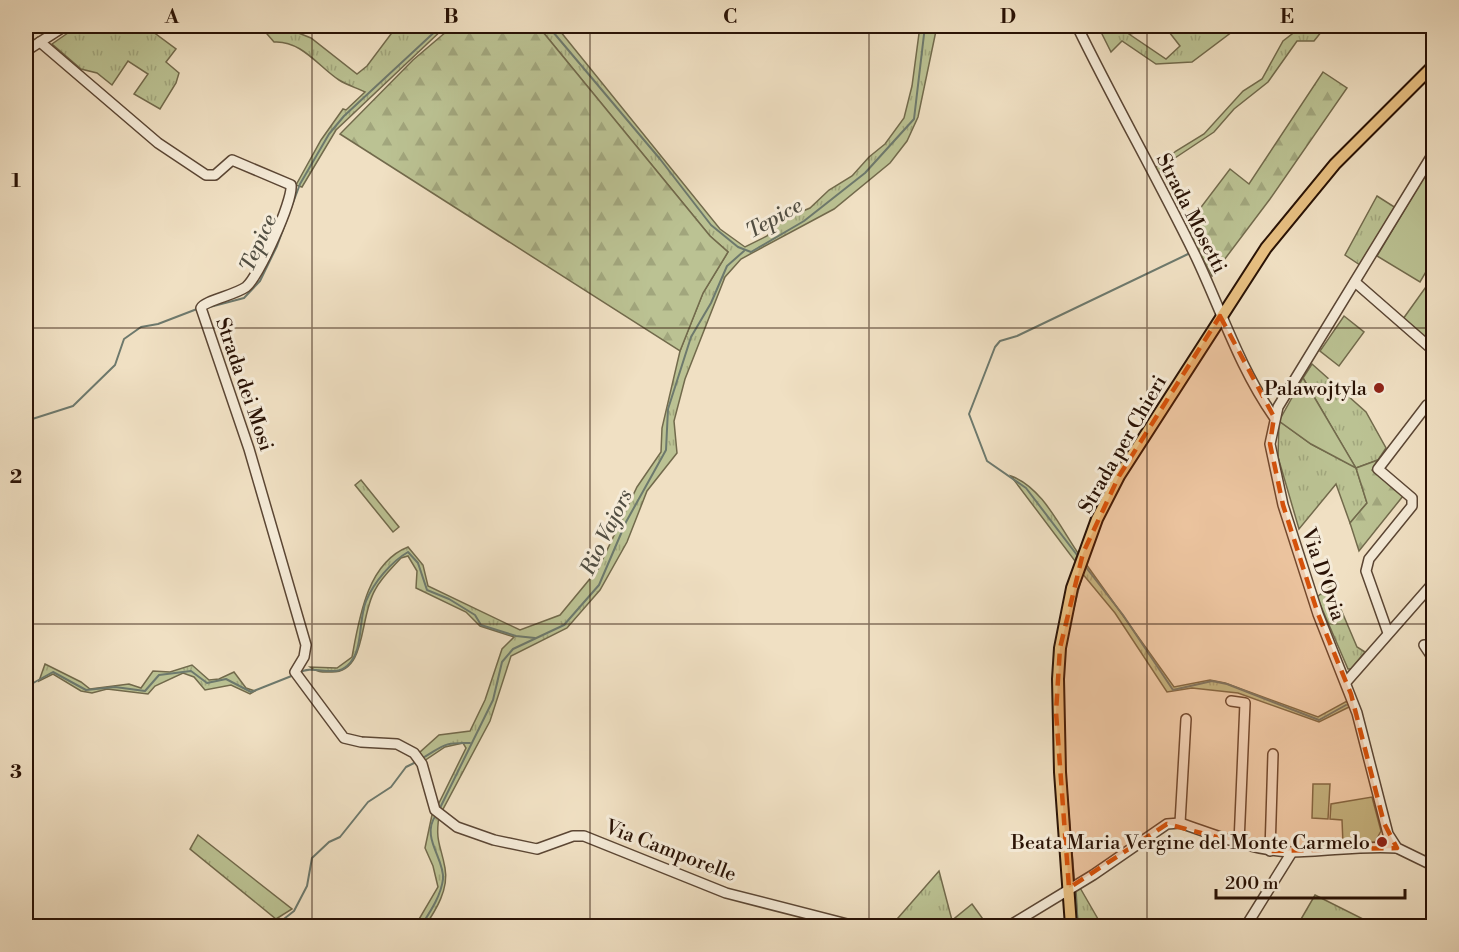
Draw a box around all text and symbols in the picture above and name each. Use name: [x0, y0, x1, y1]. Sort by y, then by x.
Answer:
text: A: [164, 5, 180, 30]
text: B: [443, 5, 459, 30]
text: C: [723, 5, 737, 30]
text: D: [1000, 5, 1016, 30]
text: E: [1280, 5, 1294, 30]
street label: Strada Mosetti: [1150, 149, 1232, 278]
text: 1: [11, 169, 21, 194]
water label: Tepice: [742, 193, 807, 245]
water label: Tepice: [235, 210, 283, 276]
street label: Strada dei Mosi: [209, 315, 278, 455]
street label: Strada per Chieri: [1074, 371, 1173, 518]
place label: Palawojtyla: [1264, 377, 1368, 402]
marker: Palawojtyla: [1372, 381, 1386, 395]
text: 2: [10, 465, 22, 490]
water label: Rio Vajors: [575, 485, 639, 580]
street label: Via D'Ovia: [1295, 524, 1350, 625]
text: 3: [10, 760, 22, 785]
street label: Via Camporelle: [600, 815, 740, 888]
place label: Beata Maria Vergine del Monte Carmelo: [1010, 831, 1370, 856]
marker: Beata Maria Vergine del Monte Carmelo: [1375, 835, 1389, 849]
scale bar: [1216, 862, 1405, 900]
text: 200 m: [1225, 872, 1279, 895]

